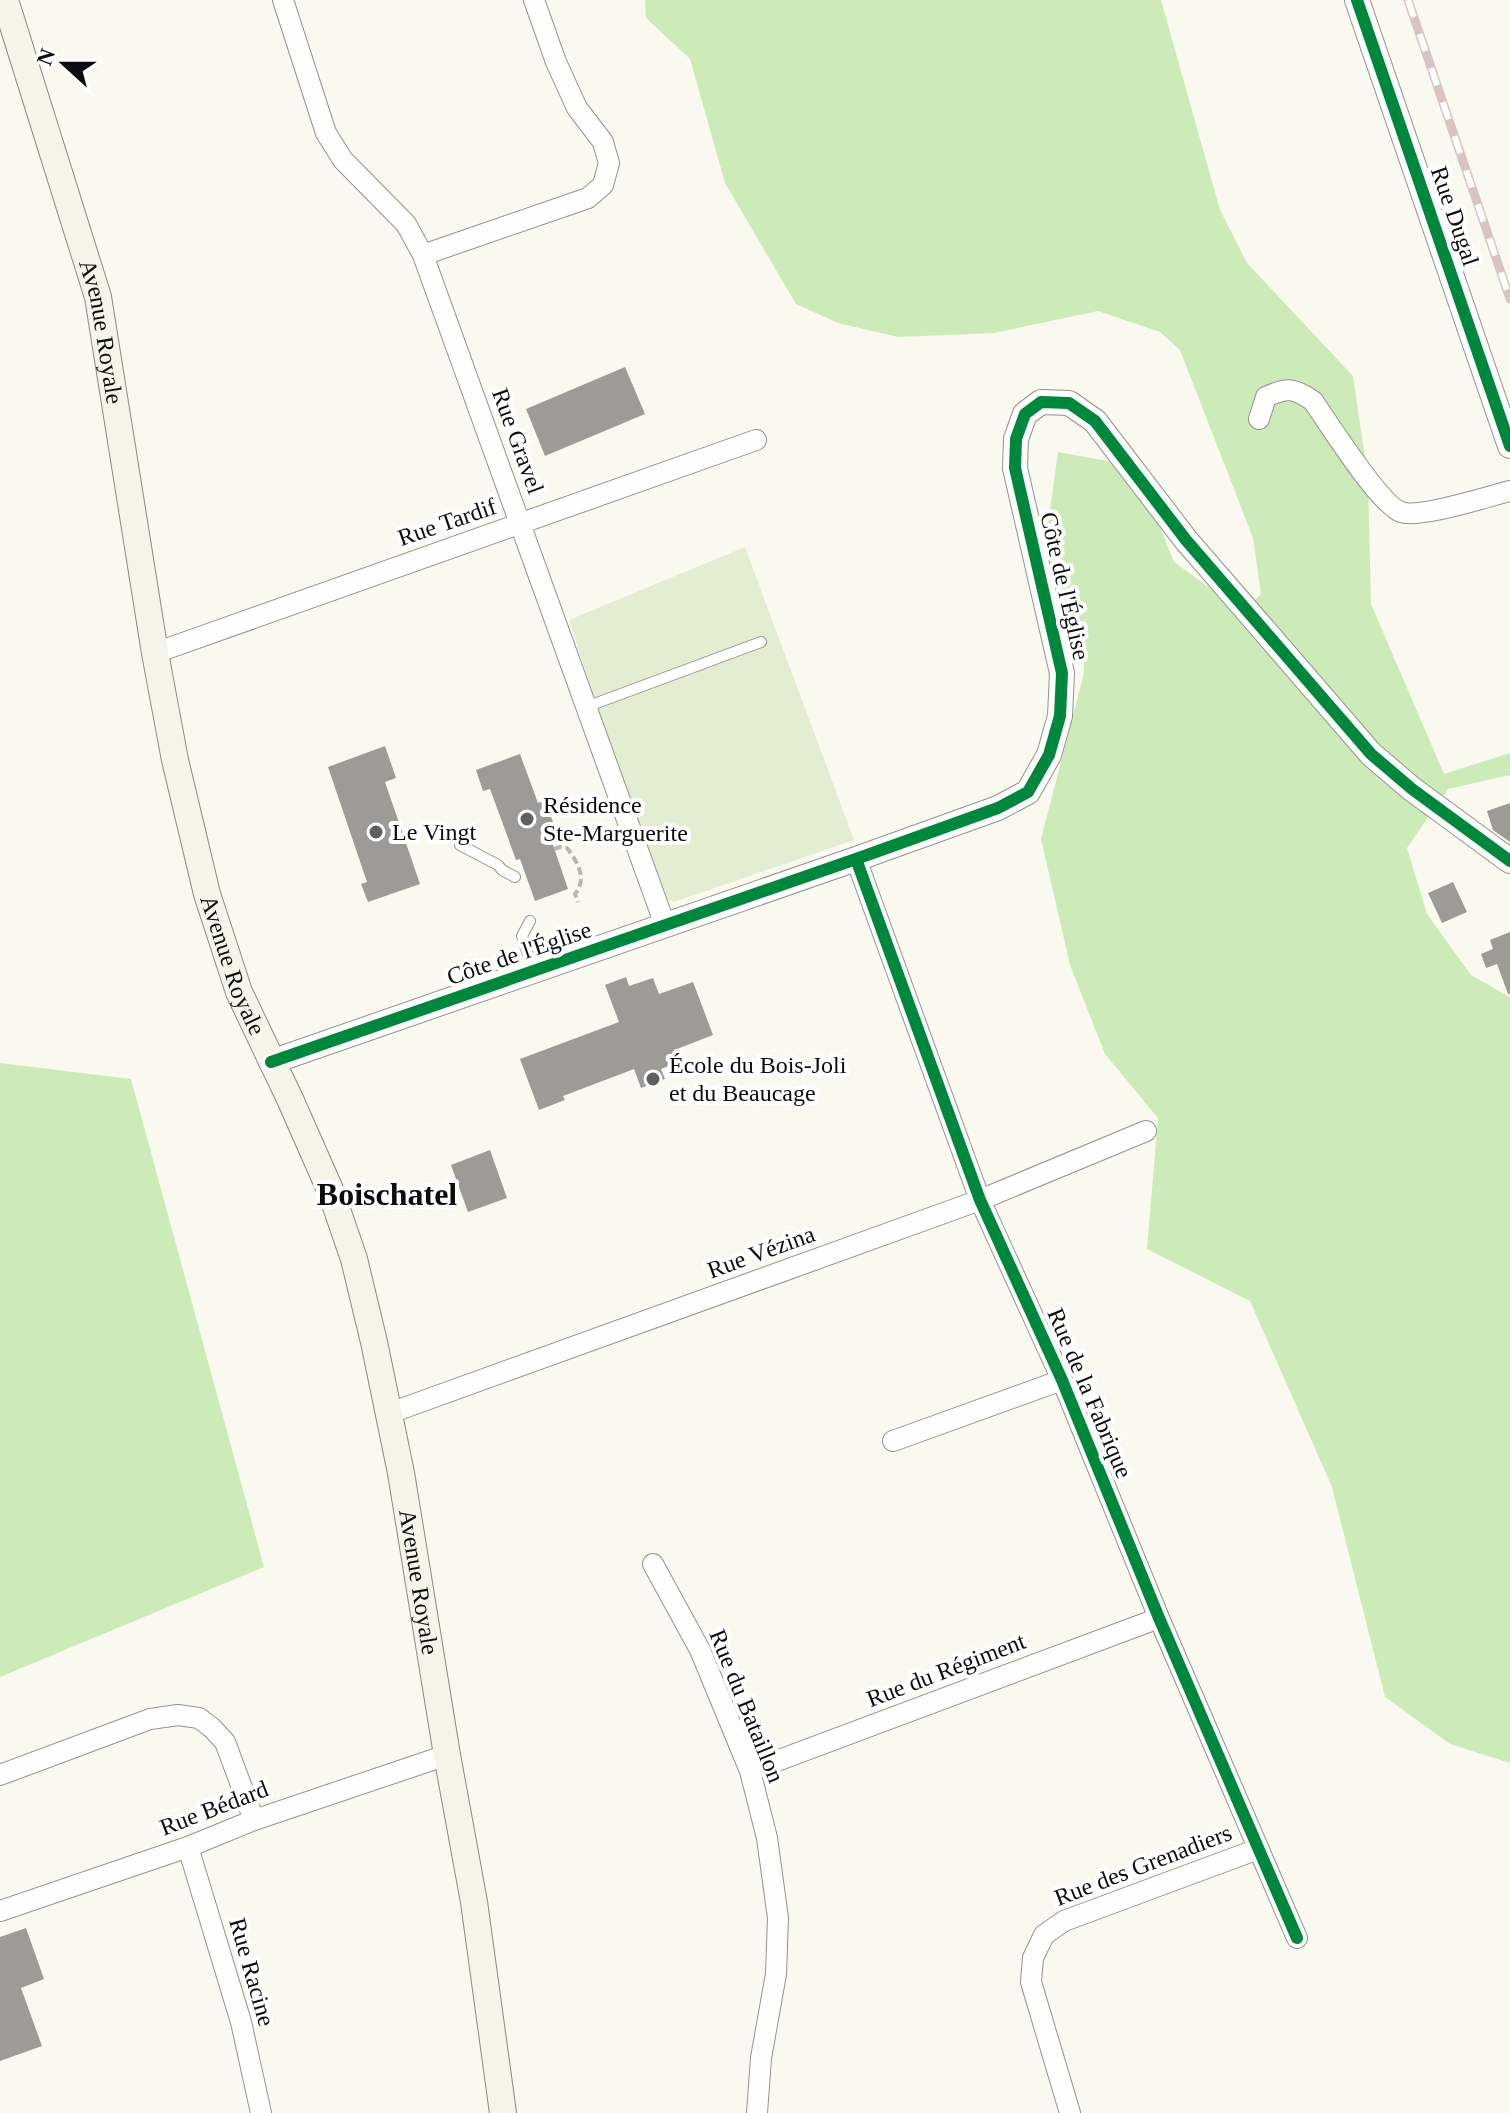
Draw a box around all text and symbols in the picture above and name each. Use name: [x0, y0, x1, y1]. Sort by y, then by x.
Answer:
north arrow: [24, 24, 104, 104]
text: N: [31, 45, 60, 69]
street label: Rue Dugal: [1426, 163, 1484, 269]
street label: Avenue Royale: [74, 256, 128, 406]
street label: Rue Gravel: [487, 385, 549, 497]
street label: Rue Tardif: [394, 493, 500, 551]
street label: Côte de l'Église: [1035, 510, 1095, 662]
place label: Résidence Ste-Marguerite: [543, 792, 688, 846]
marker: Résidence Ste-Marguerite: [518, 810, 536, 828]
place label: Le Vingt: [392, 819, 476, 845]
marker: Le Vingt: [367, 823, 385, 841]
street label: Avenue Royale: [195, 892, 271, 1039]
street label: Côte de l'Église: [443, 916, 595, 990]
place label: École du Bois-Joli et du Beaucage: [669, 1052, 847, 1106]
marker: École du Bois-Joli et du Beaucage: [644, 1070, 662, 1088]
district label: Boischatel: [317, 1176, 457, 1212]
street label: Rue Vézina: [704, 1220, 818, 1283]
street label: Rue de la Fabrique: [1042, 1304, 1138, 1482]
street label: Avenue Royale: [394, 1507, 443, 1657]
street label: Rue du Bataillon: [704, 1626, 790, 1786]
street label: Rue du Régiment: [863, 1628, 1029, 1712]
street label: Rue Bédard: [156, 1775, 272, 1841]
street label: Rue des Grenadiers: [1051, 1819, 1235, 1911]
street label: Rue Racine: [224, 1915, 280, 2029]

